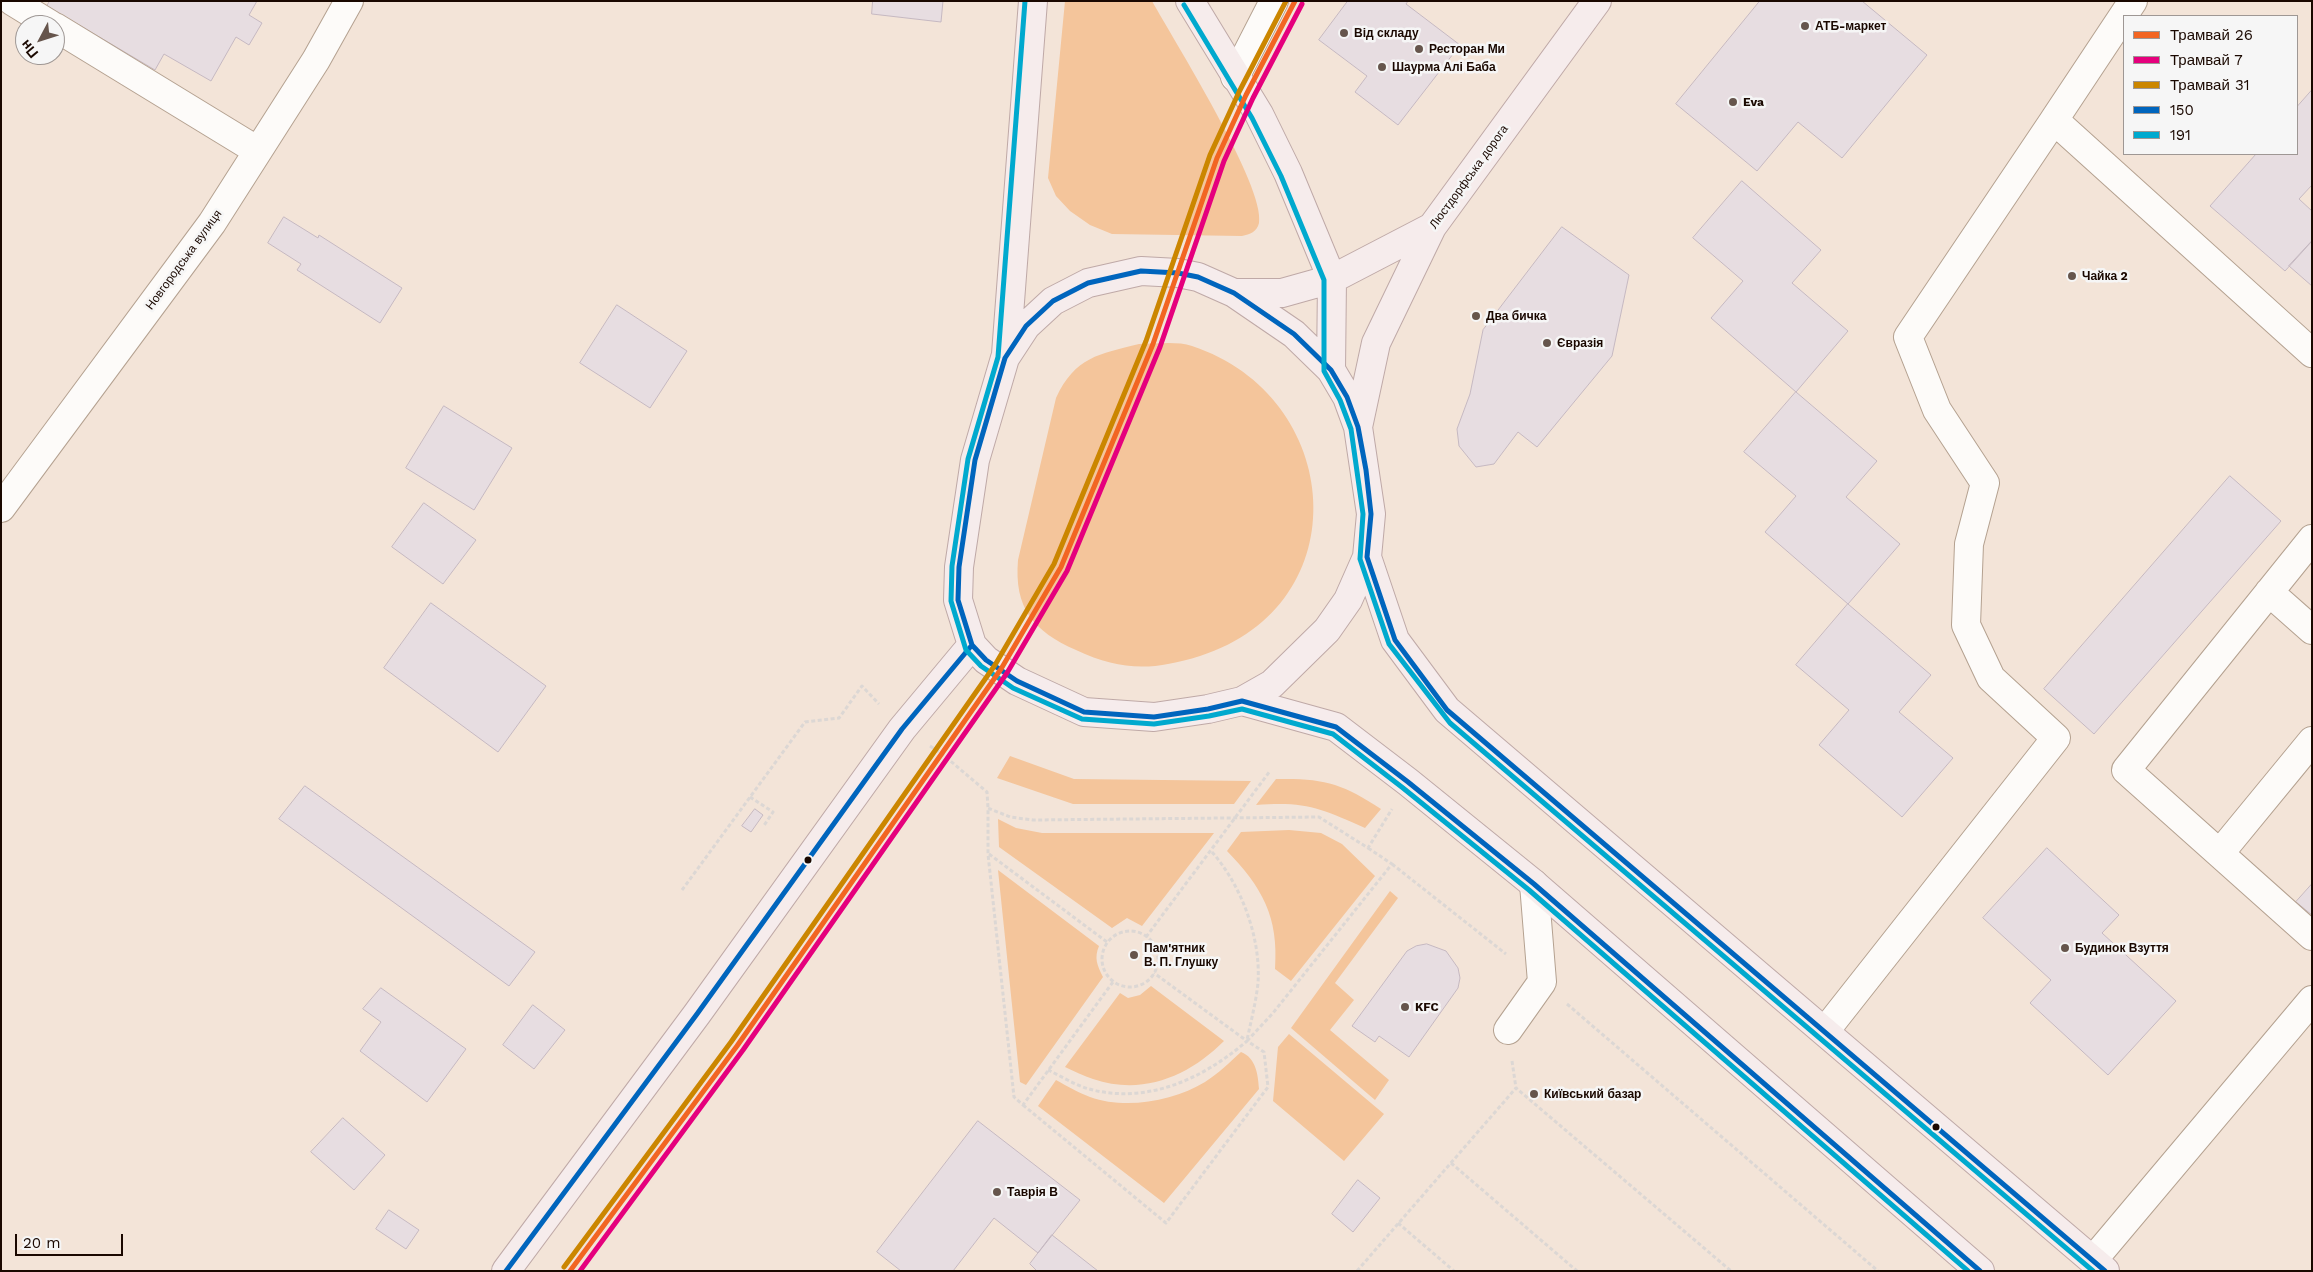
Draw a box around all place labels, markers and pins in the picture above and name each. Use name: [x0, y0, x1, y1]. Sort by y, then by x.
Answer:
place label: АТБ-маркет: [1815, 19, 1886, 33]
marker: АТБ-маркет: [1799, 20, 1811, 32]
place label: Від складу: [1354, 26, 1419, 40]
marker: Від складу: [1338, 27, 1350, 39]
place label: Ресторан Ми: [1429, 42, 1505, 56]
marker: Ресторан Ми: [1413, 43, 1425, 55]
place label: Шаурма Алі Баба: [1392, 60, 1496, 74]
marker: Шаурма Алі Баба: [1376, 61, 1388, 73]
place label: Eva: [1743, 95, 1764, 109]
marker: Eva: [1727, 96, 1739, 108]
place label: Чайка 2: [2082, 269, 2128, 283]
marker: Чайка 2: [2066, 270, 2078, 282]
place label: Два бичка: [1486, 309, 1546, 323]
marker: Два бичка: [1470, 310, 1482, 322]
place label: Євразія: [1557, 336, 1603, 350]
marker: Євразія: [1541, 337, 1553, 349]
unlabelled marker: [803, 855, 813, 865]
place label: Пам'ятник В. П. Глушку: [1144, 941, 1218, 969]
place label: Будинок Взуття: [2075, 941, 2169, 955]
marker: Будинок Взуття: [2059, 942, 2071, 954]
marker: Пам'ятник В. П. Глушку: [1128, 949, 1140, 961]
place label: KFC: [1415, 1000, 1439, 1014]
marker: KFC: [1399, 1001, 1411, 1013]
place label: Київський базар: [1544, 1087, 1641, 1101]
marker: Київський базар: [1528, 1088, 1540, 1100]
unlabelled marker: [1931, 1122, 1941, 1132]
place label: Таврія В: [1007, 1185, 1058, 1199]
marker: Таврія В: [991, 1186, 1003, 1198]

